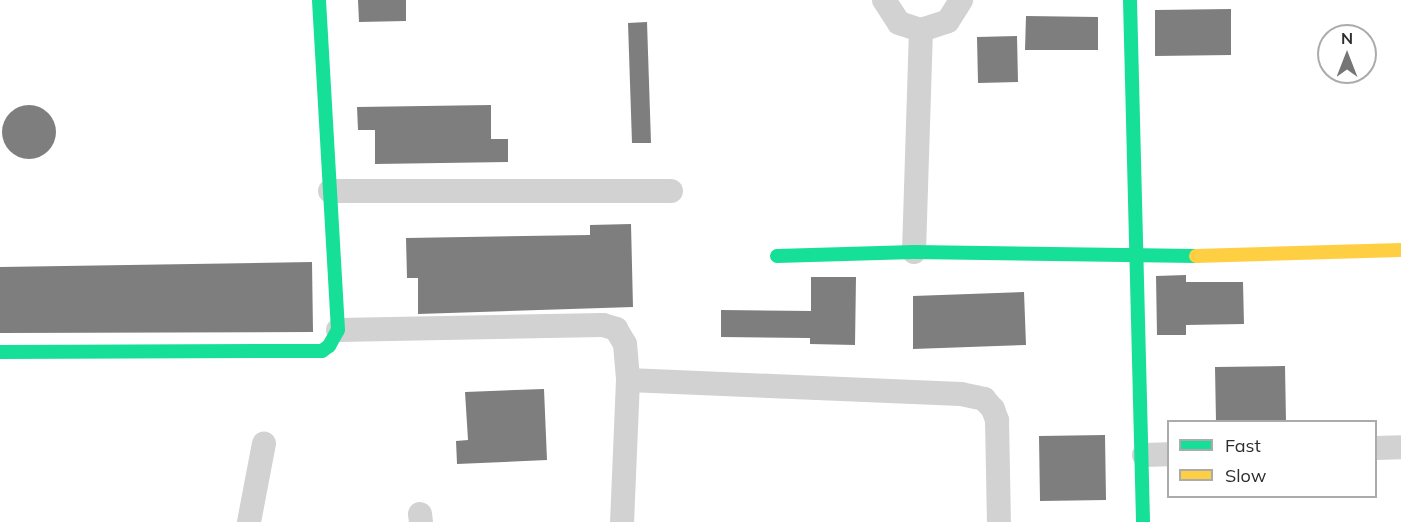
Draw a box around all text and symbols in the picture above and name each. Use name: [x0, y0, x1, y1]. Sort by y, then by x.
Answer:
north arrow: [1317, 24, 1377, 84]
text: N: [1341, 28, 1353, 48]
legend: [1167, 420, 1377, 498]
text: Fast: [1225, 434, 1261, 457]
text: Slow: [1225, 464, 1266, 487]

